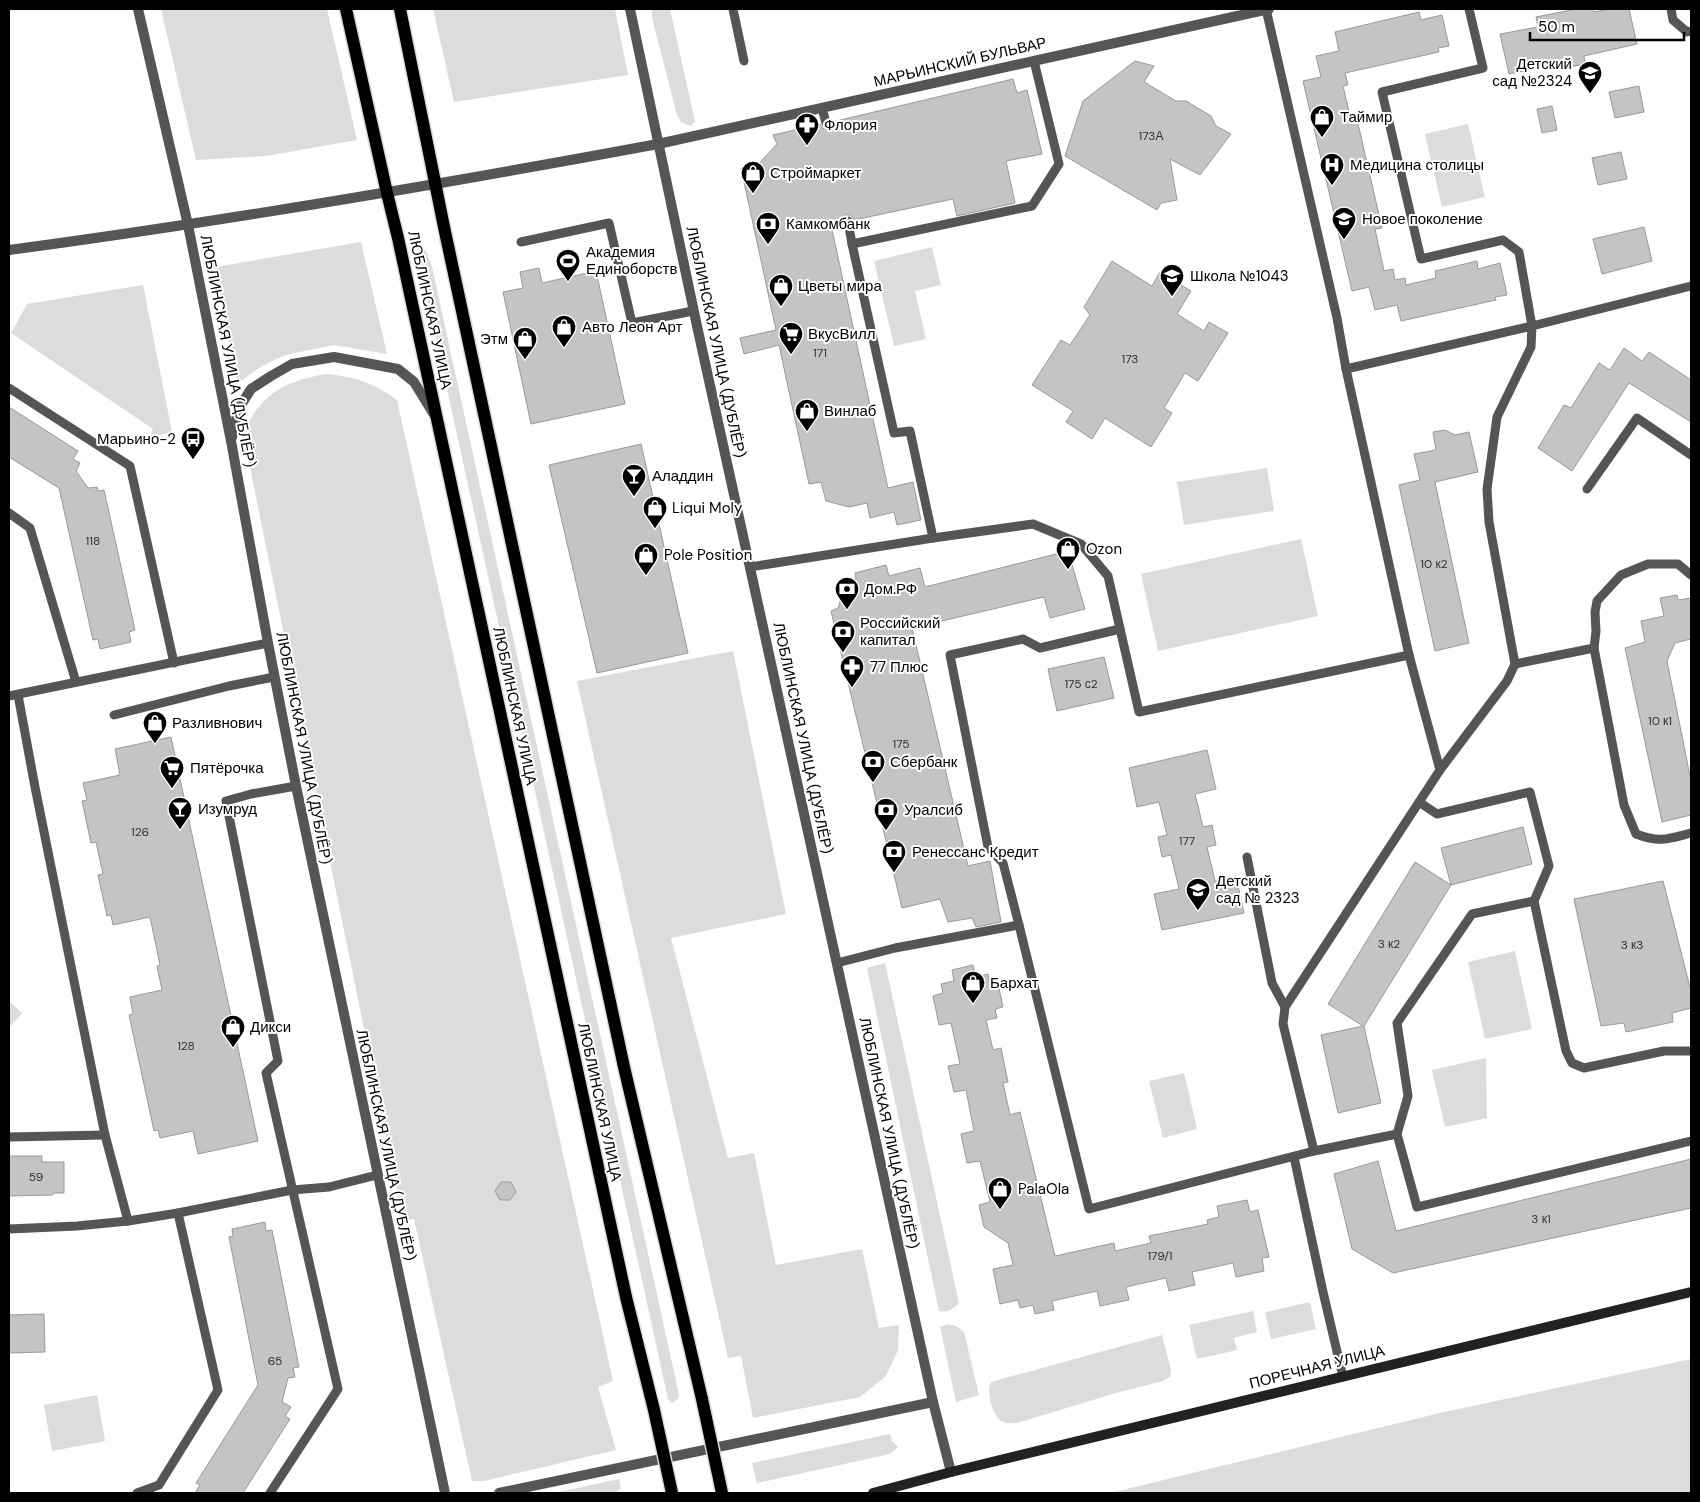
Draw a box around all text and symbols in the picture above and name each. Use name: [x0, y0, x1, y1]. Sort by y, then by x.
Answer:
scale bar: [1530, 10, 1684, 42]
text: 50 m: [1538, 17, 1575, 37]
street label: МАРЬИНСКИЙ БУЛЬВАР: [872, 32, 1048, 92]
place label: Детский сад №2324: [1492, 54, 1572, 91]
school or university icon: Детский сад №2324: [1577, 60, 1603, 94]
shop icon: Таймир: [1309, 104, 1335, 138]
place label: Таймир: [1340, 107, 1392, 127]
pharmacy icon: Флория: [794, 112, 820, 146]
place label: Флория: [824, 115, 877, 135]
house number: 173А: [1139, 128, 1163, 144]
hospital icon: Медицина столицы: [1319, 152, 1345, 186]
place label: Медицина столицы: [1350, 155, 1484, 175]
shop icon: Строймаркет: [740, 160, 766, 194]
place label: Строймаркет: [770, 163, 861, 183]
school or university icon: Новое поколение: [1331, 206, 1357, 240]
place label: Новое поколение: [1362, 209, 1483, 229]
bank icon: Камкомбанк: [755, 211, 781, 245]
place label: Камкомбанк: [786, 214, 870, 234]
street label: ЛЮБЛИНСКАЯ УЛИЦА (ДУБЛЁР): [682, 224, 750, 460]
street label: ЛЮБЛИНСКАЯ УЛИЦА: [403, 229, 457, 391]
street label: ЛЮБЛИНСКАЯ УЛИЦА (ДУБЛЁР): [196, 233, 260, 469]
place label: Академия Единоборств: [586, 242, 677, 279]
sports icon: Академия Единоборств: [555, 248, 581, 282]
school or university icon: Школа №1043: [1159, 263, 1185, 297]
place label: Школа №1043: [1190, 266, 1289, 286]
shop icon: Цветы мира: [768, 273, 794, 307]
place label: Цветы мира: [798, 276, 882, 296]
shop icon: Авто Леон Арт: [551, 314, 577, 348]
place label: Авто Леон Арт: [582, 317, 682, 337]
supermarket icon: ВкусВилл: [778, 321, 804, 355]
place label: ВкусВилл: [808, 324, 875, 344]
shop icon: Этм: [512, 326, 538, 360]
place label: Этм: [480, 329, 508, 349]
house number: 171: [813, 345, 827, 361]
house number: 173: [1122, 351, 1138, 367]
shop icon: Винлаб: [794, 398, 820, 432]
place label: Винлаб: [824, 401, 876, 421]
bus stop icon: Марьино-2: [180, 426, 206, 460]
place label: Марьино-2: [97, 429, 176, 449]
bar icon: Аладдин: [621, 463, 647, 497]
place label: Аладдин: [652, 466, 713, 486]
shop icon: Liqui Moly: [642, 495, 668, 529]
place label: Liqui Moly: [672, 498, 743, 518]
house number: 118: [86, 533, 100, 549]
shop icon: Ozon: [1055, 536, 1081, 570]
place label: Ozon: [1086, 539, 1122, 559]
shop icon: Pole Position: [633, 542, 659, 576]
place label: Pole Position: [664, 545, 752, 565]
house number: 10 к2: [1420, 556, 1448, 572]
bank icon: Дом.РФ: [834, 576, 860, 610]
place label: Дом.РФ: [864, 579, 917, 599]
place label: Российский капитал: [860, 613, 940, 650]
bank icon: Российский капитал: [830, 619, 856, 653]
street label: ЛЮБЛИНСКАЯ УЛИЦА (ДУБЛЁР): [769, 620, 837, 856]
street label: ЛЮБЛИНСКАЯ УЛИЦА: [488, 625, 542, 787]
street label: ЛЮБЛИНСКАЯ УЛИЦА (ДУБЛЁР): [272, 630, 336, 866]
pharmacy icon: 77 Плюс: [839, 654, 865, 688]
place label: 77 Плюс: [870, 657, 929, 677]
house number: 175 с2: [1064, 676, 1098, 692]
shop icon: Разливнович: [142, 710, 168, 744]
place label: Разливнович: [172, 713, 262, 733]
house number: 10 к1: [1648, 713, 1672, 729]
house number: 175: [892, 736, 910, 752]
bank icon: Сбербанк: [860, 749, 886, 783]
place label: Сбербанк: [890, 752, 958, 772]
supermarket icon: Пятёрочка: [159, 755, 185, 789]
place label: Пятёрочка: [190, 758, 264, 778]
bar icon: Изумруд: [167, 796, 193, 830]
bank icon: Уралсиб: [873, 797, 899, 831]
place label: Изумруд: [198, 799, 257, 819]
place label: Уралсиб: [904, 800, 963, 820]
house number: 126: [131, 824, 149, 840]
house number: 177: [1179, 833, 1195, 849]
bank icon: Ренессанс Кредит: [881, 839, 907, 873]
place label: Ренессанс Кредит: [912, 842, 1039, 862]
place label: Детский сад № 2323: [1216, 871, 1300, 908]
school or university icon: Детский сад № 2323: [1185, 877, 1211, 911]
house number: 3 к2: [1378, 936, 1400, 952]
house number: 3 к3: [1621, 937, 1643, 953]
shop icon: Бархат: [960, 970, 986, 1004]
place label: Бархат: [990, 973, 1039, 993]
shop icon: Дикси: [220, 1014, 246, 1048]
street label: ЛЮБЛИНСКАЯ УЛИЦА (ДУБЛЁР): [855, 1015, 923, 1251]
place label: Дикси: [250, 1017, 291, 1037]
street label: ЛЮБЛИНСКАЯ УЛИЦА: [573, 1021, 627, 1183]
street label: ЛЮБЛИНСКАЯ УЛИЦА (ДУБЛЁР): [352, 1027, 420, 1263]
house number: 128: [177, 1038, 195, 1054]
house number: 59: [29, 1169, 43, 1185]
shop icon: PalaOla: [987, 1176, 1013, 1210]
place label: PalaOla: [1018, 1179, 1069, 1199]
house number: 3 к1: [1531, 1211, 1551, 1227]
house number: 179/1: [1147, 1248, 1173, 1264]
street label: ПОРЕЧНАЯ УЛИЦА: [1247, 1340, 1387, 1394]
house number: 65: [268, 1353, 282, 1369]

